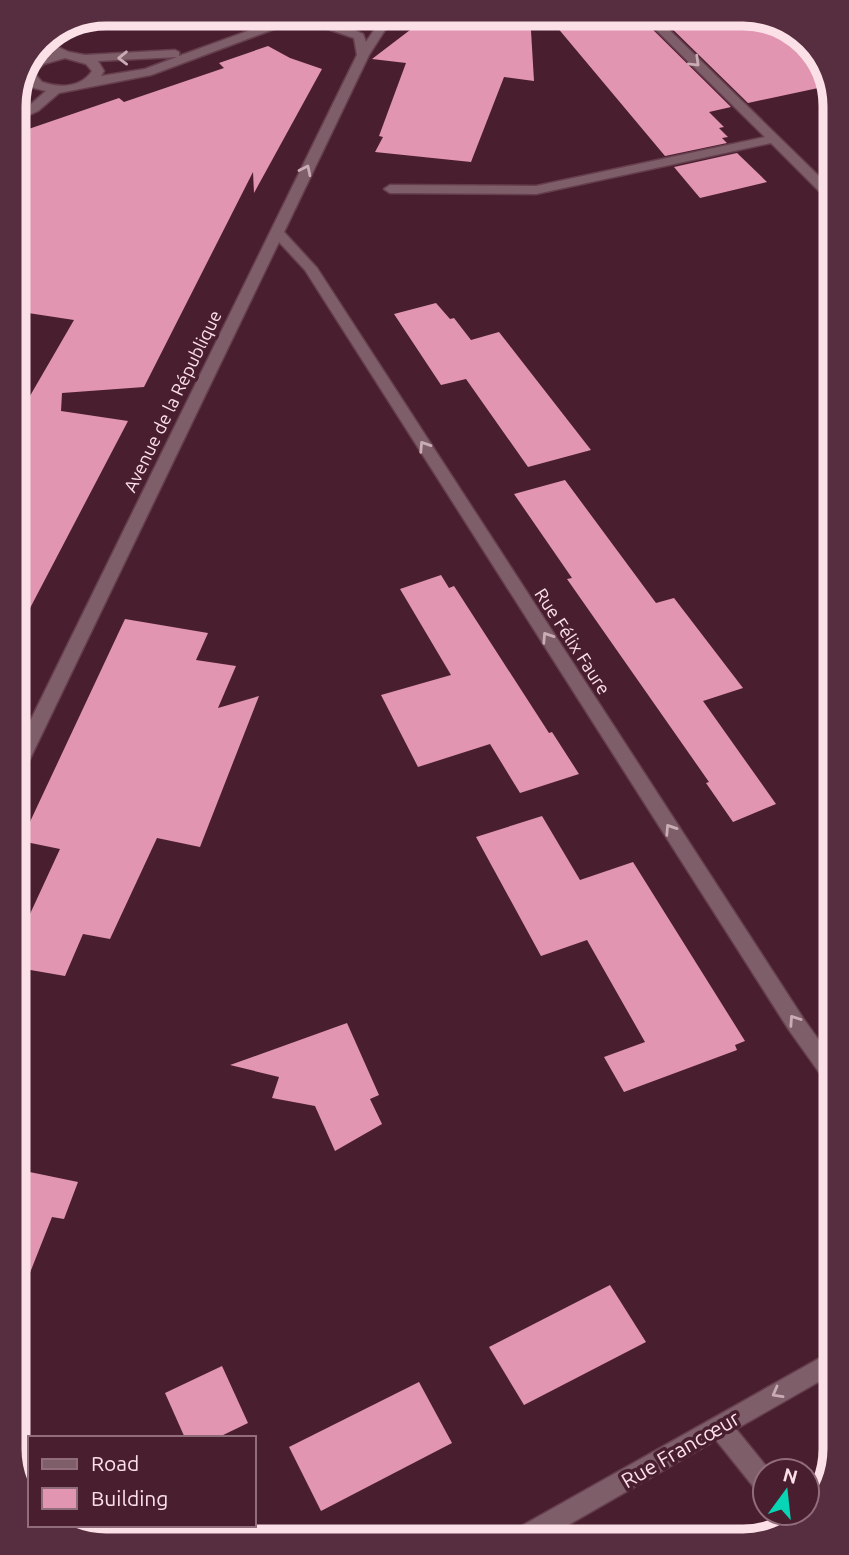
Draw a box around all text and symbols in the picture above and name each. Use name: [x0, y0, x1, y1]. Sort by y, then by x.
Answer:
one-way arrow: [118, 50, 128, 66]
one-way arrow: [686, 53, 699, 66]
one-way arrow: [298, 165, 312, 177]
street label: Avenue de la République: [119, 307, 225, 495]
one-way arrow: [420, 441, 432, 454]
street label: Rue Félix Faure: [531, 584, 615, 698]
one-way arrow: [543, 632, 556, 645]
one-way arrow: [666, 823, 679, 836]
one-way arrow: [789, 1015, 802, 1028]
one-way arrow: [771, 1385, 784, 1398]
street label: Rue Francœur: [617, 1406, 743, 1492]
legend: [28, 1436, 256, 1527]
text: Road: [91, 1451, 139, 1475]
north arrow: [751, 1457, 821, 1527]
text: N: [781, 1463, 800, 1488]
text: Building: [91, 1486, 168, 1510]

